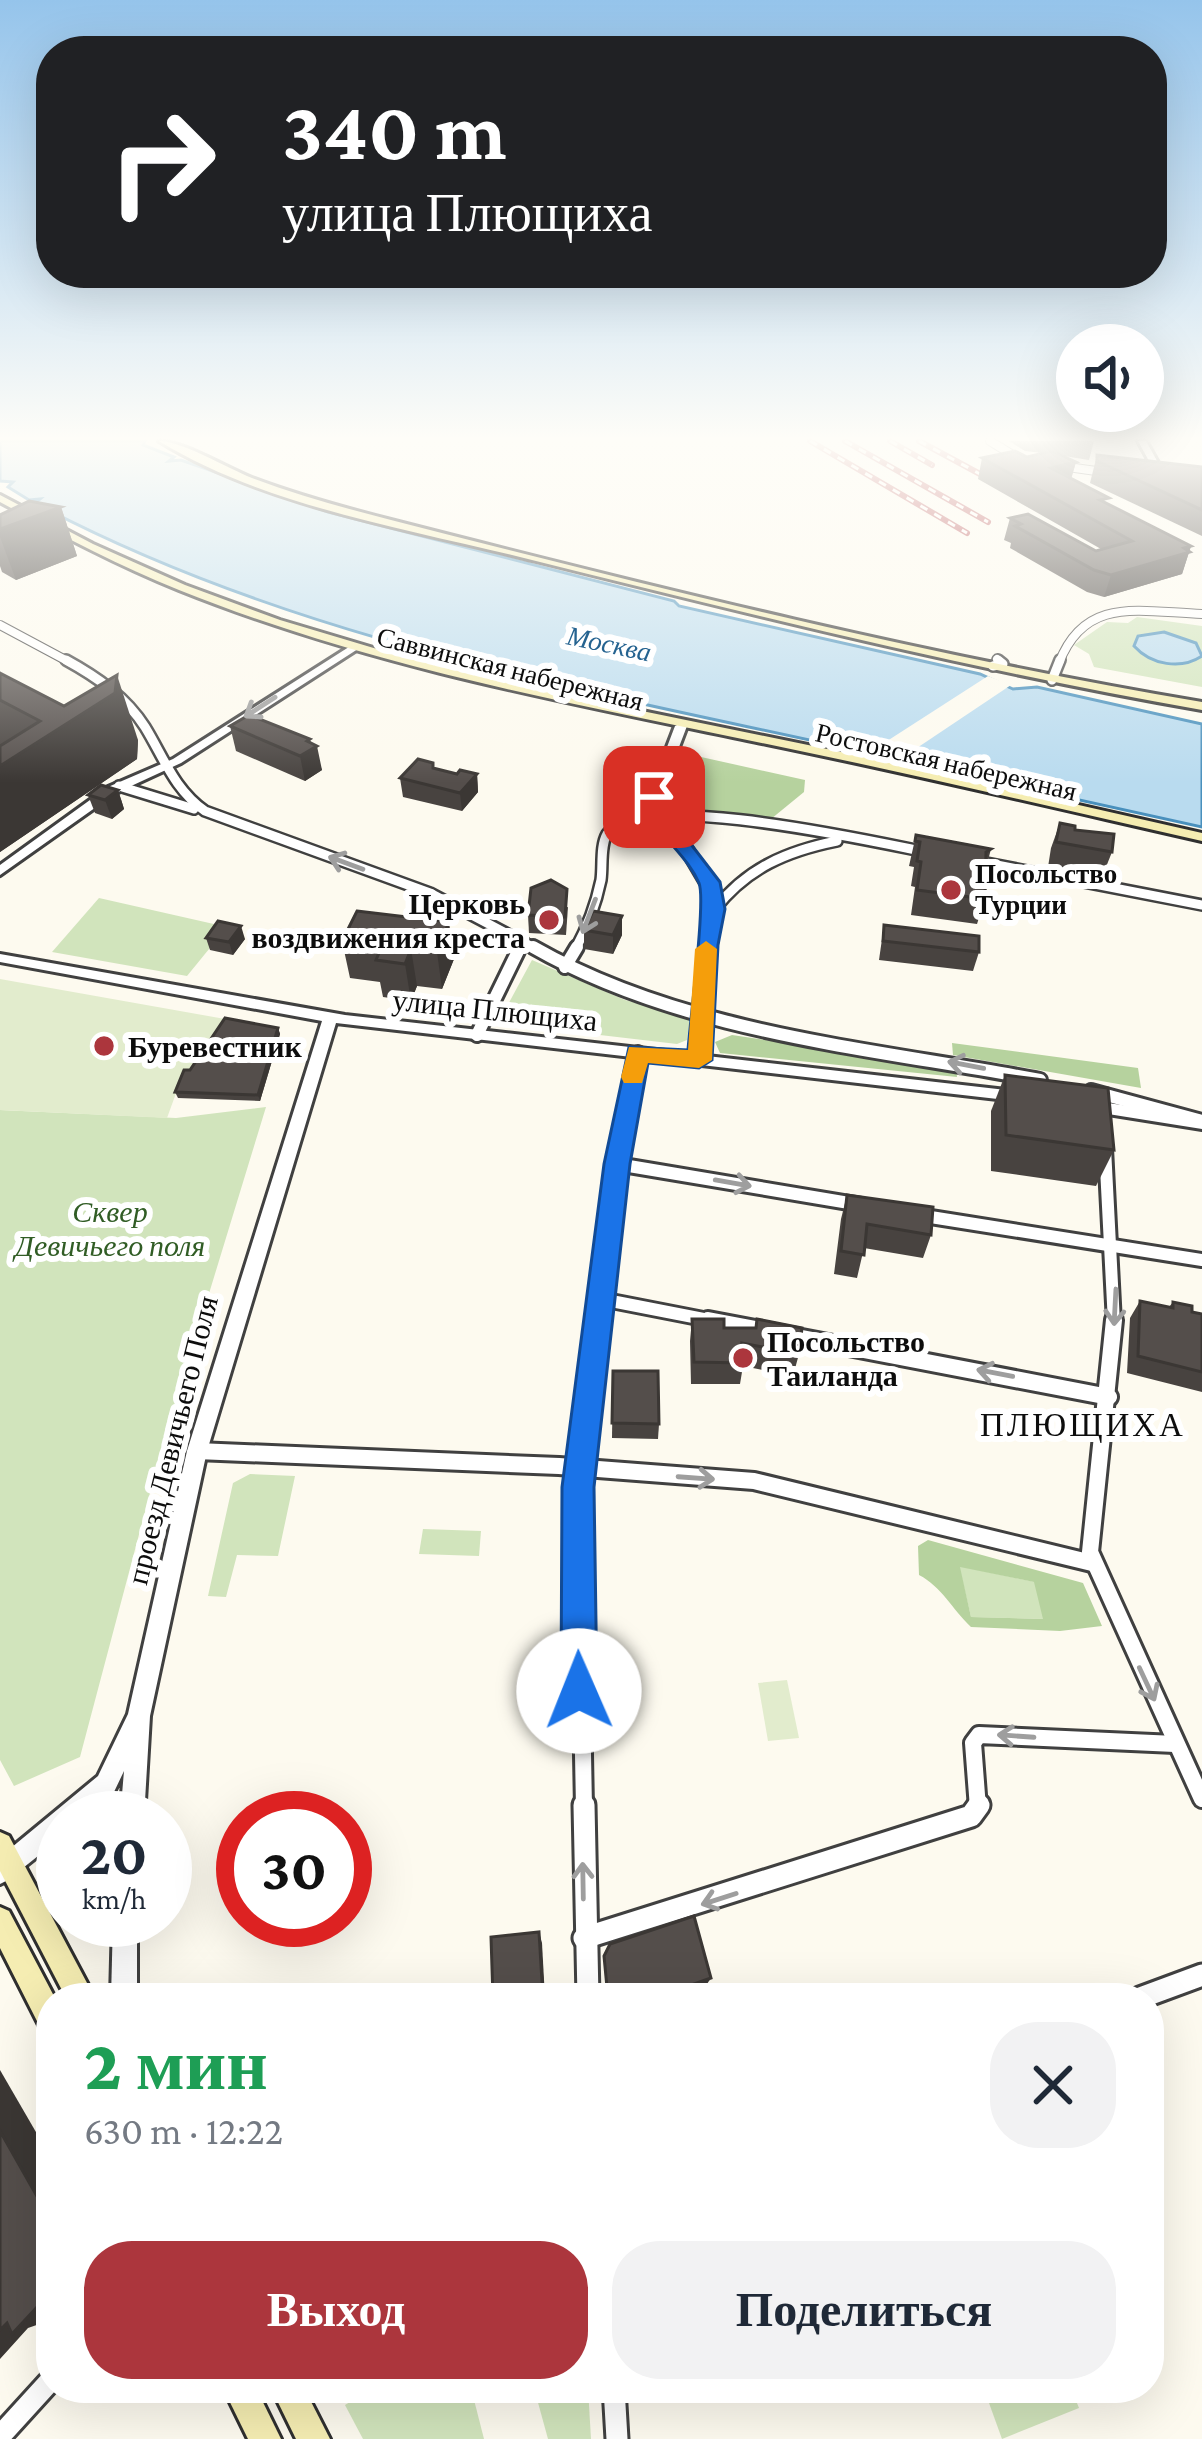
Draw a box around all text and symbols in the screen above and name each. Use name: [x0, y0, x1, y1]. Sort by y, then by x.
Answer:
icon: right: [84, 84, 240, 240]
text: 340 m: [282, 84, 507, 177]
text: улица Плющиха: [282, 183, 653, 243]
map controls: [1056, 324, 1164, 432]
button: sound: [1056, 324, 1164, 432]
water label: Москва: [563, 620, 654, 668]
street label: Саввинская набережная: [374, 621, 646, 717]
one-way arrow: [244, 695, 278, 719]
street label: Ростовская набережная: [813, 717, 1079, 807]
pin: [603, 746, 705, 848]
icon: arrive: [621, 764, 687, 830]
one-way arrow: [329, 850, 366, 872]
place label: Посольство Турции: [975, 859, 1117, 920]
marker: Посольство Турции: [938, 877, 964, 903]
place label: Церковь воздвижения креста: [252, 887, 525, 954]
one-way arrow: [577, 896, 599, 933]
marker: Церковь воздвижения креста: [536, 907, 562, 933]
street label: улица Плющиха: [391, 983, 599, 1037]
place label: Буревестник: [128, 1030, 303, 1063]
marker: Буревестник: [91, 1033, 117, 1059]
one-way arrow: [947, 1053, 986, 1075]
one-way arrow: [712, 1173, 751, 1196]
park label: Сквер Девичьего поля: [12, 1195, 205, 1262]
one-way arrow: [1103, 1287, 1126, 1326]
street label: проезд Девичьего Поля: [120, 1292, 224, 1588]
place label: Посольство Таиланда: [767, 1325, 925, 1392]
marker: Посольство Таиланда: [730, 1345, 756, 1371]
one-way arrow: [976, 1361, 1015, 1383]
district label: ПЛЮЩИХА: [980, 1406, 1186, 1443]
one-way arrow: [676, 1466, 715, 1489]
position arrow: [516, 1628, 642, 1754]
one-way arrow: [1137, 1665, 1159, 1701]
one-way arrow: [997, 1724, 1036, 1747]
speed limit sign: 30: [216, 1791, 372, 1947]
text: 20: [80, 1820, 148, 1887]
one-way arrow: [571, 1862, 594, 1901]
text: km/h: [82, 1882, 146, 1915]
one-way arrow: [701, 1889, 739, 1911]
button: close: [990, 2022, 1116, 2148]
text: 2 мин: [84, 2024, 268, 2104]
text: 630 m · 12:22: [84, 2109, 283, 2152]
button: Выход: [84, 2241, 588, 2379]
button: Поделиться: [612, 2241, 1116, 2379]

